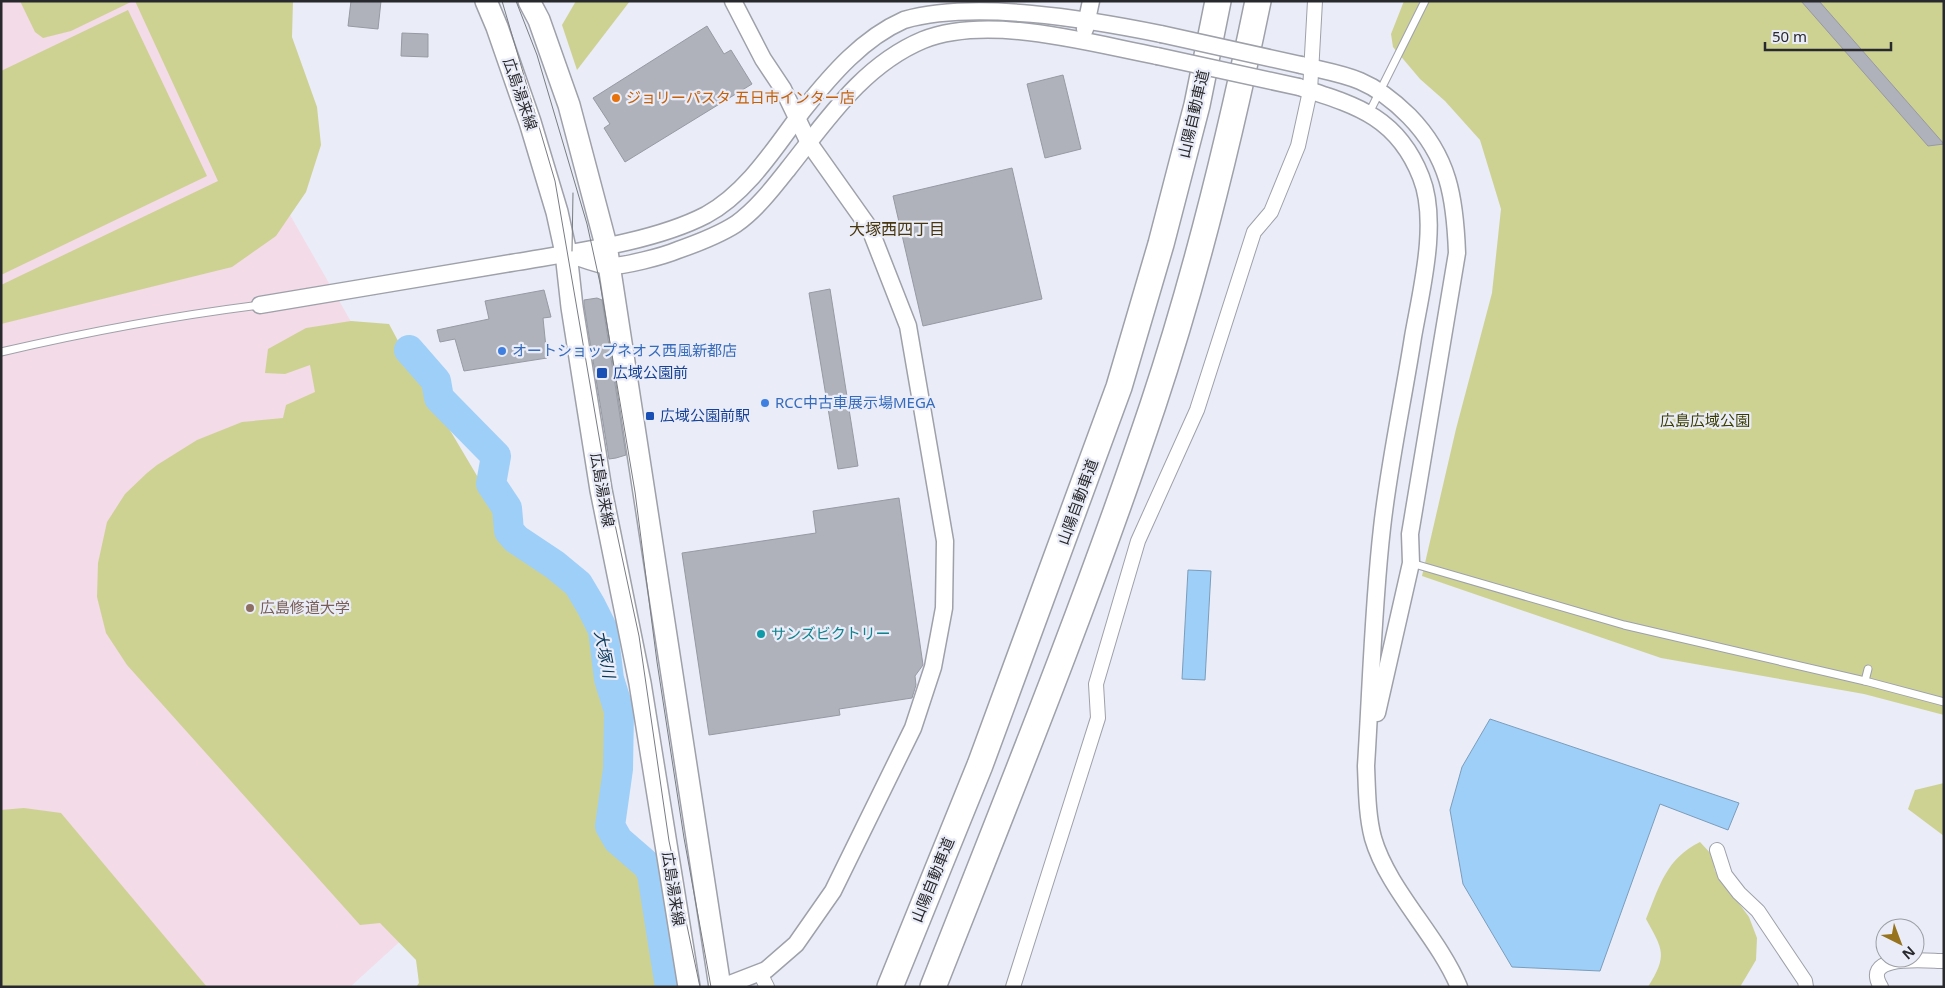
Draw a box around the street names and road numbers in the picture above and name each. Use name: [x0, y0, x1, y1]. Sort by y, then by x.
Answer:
street label: 広島湯来線: [499, 55, 543, 132]
street label: 山陽自動車道: [1173, 68, 1213, 160]
street label: 広島湯来線: [587, 451, 619, 529]
street label: 山陽自動車道: [1052, 456, 1102, 547]
street label: 山陽自動車道: [906, 834, 958, 925]
street label: 広島湯来線: [658, 850, 690, 927]

